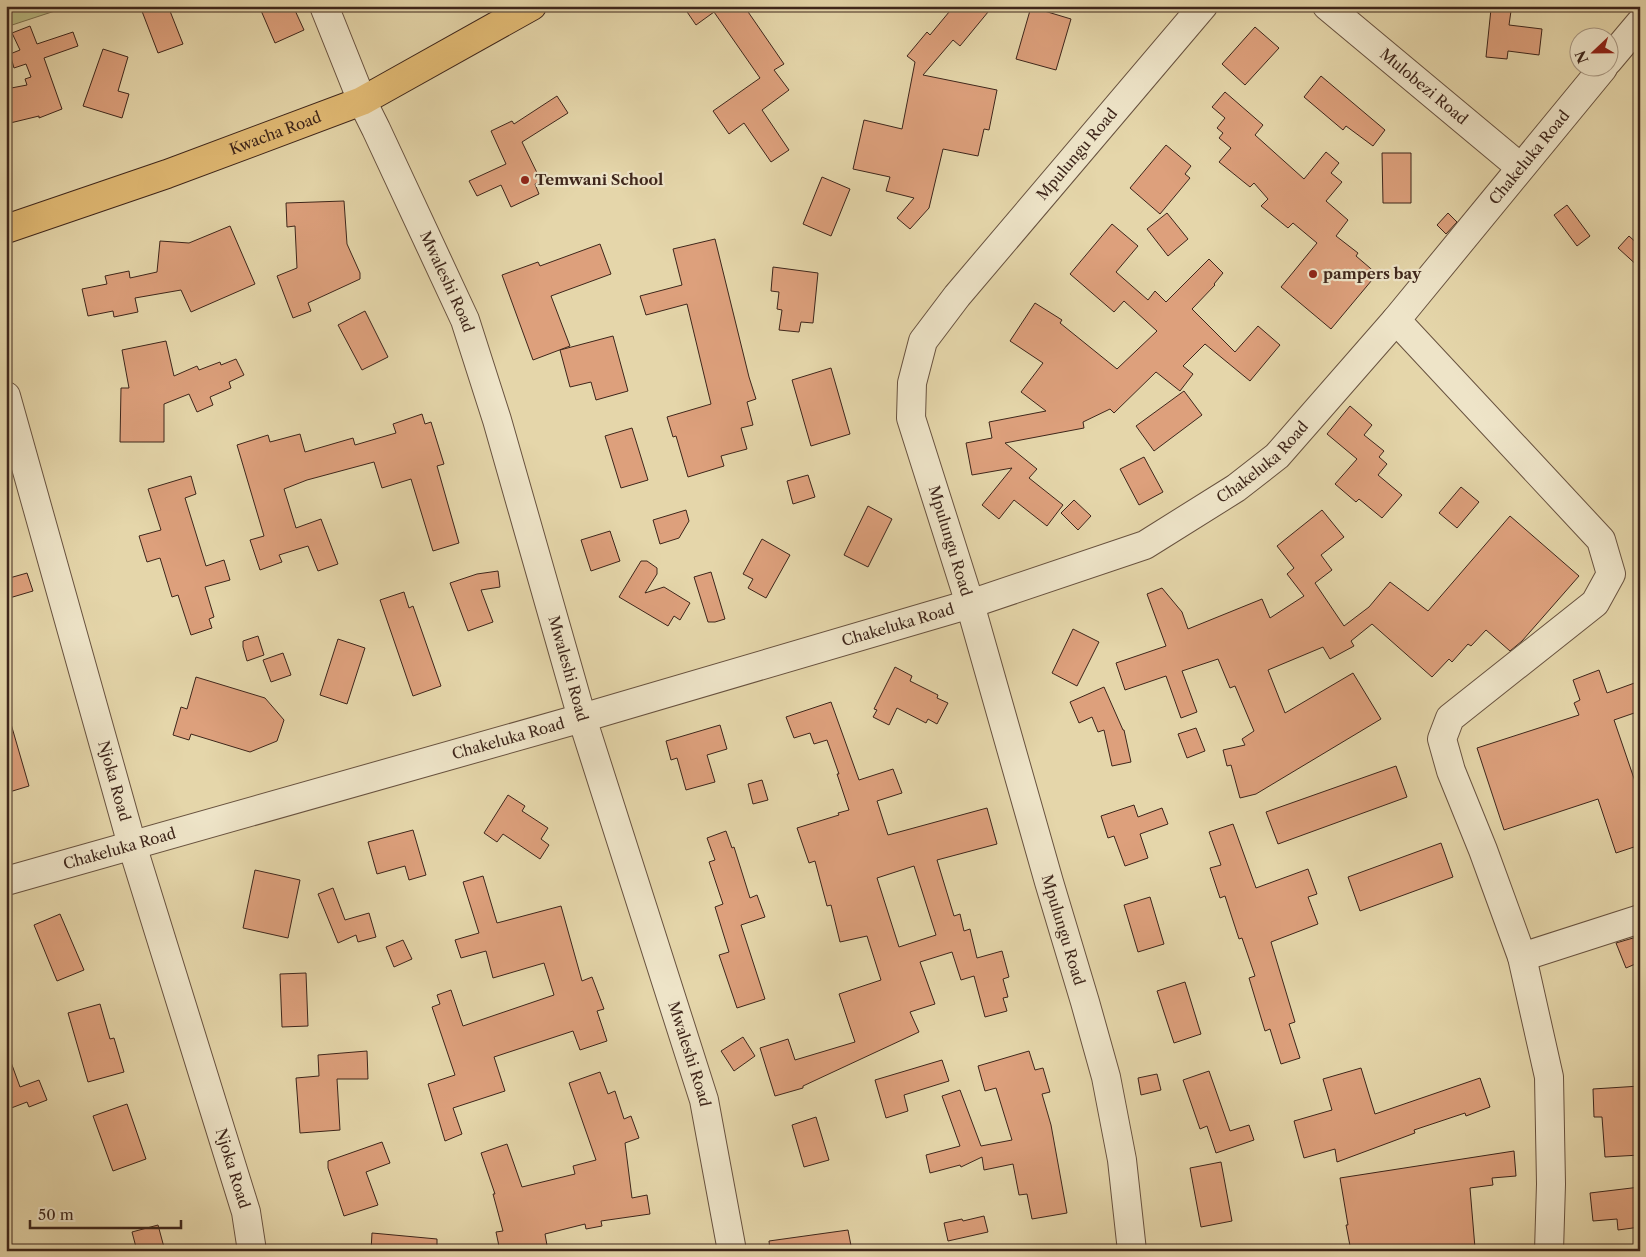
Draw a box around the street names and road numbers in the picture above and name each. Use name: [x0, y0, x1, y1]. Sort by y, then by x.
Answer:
street label: Mulobezi Road: [1376, 44, 1472, 128]
street label: Mpulungu Road: [1032, 104, 1121, 204]
street label: Chakeluka Road: [1485, 106, 1573, 208]
street label: Kwacha Road: [227, 107, 324, 159]
street label: Mwaleshi Road: [416, 228, 478, 334]
street label: Chakeluka Road: [1213, 417, 1312, 507]
street label: Mpulungu Road: [925, 483, 976, 599]
street label: Chakeluka Road: [839, 599, 956, 650]
street label: Mwaleshi Road: [544, 613, 593, 724]
street label: Chakeluka Road: [450, 713, 567, 763]
street label: Njoka Road: [94, 738, 135, 823]
street label: Chakeluka Road: [61, 823, 178, 873]
street label: Mpulungu Road: [1038, 872, 1089, 988]
street label: Mwaleshi Road: [664, 999, 715, 1108]
street label: Njoka Road: [212, 1126, 254, 1211]

